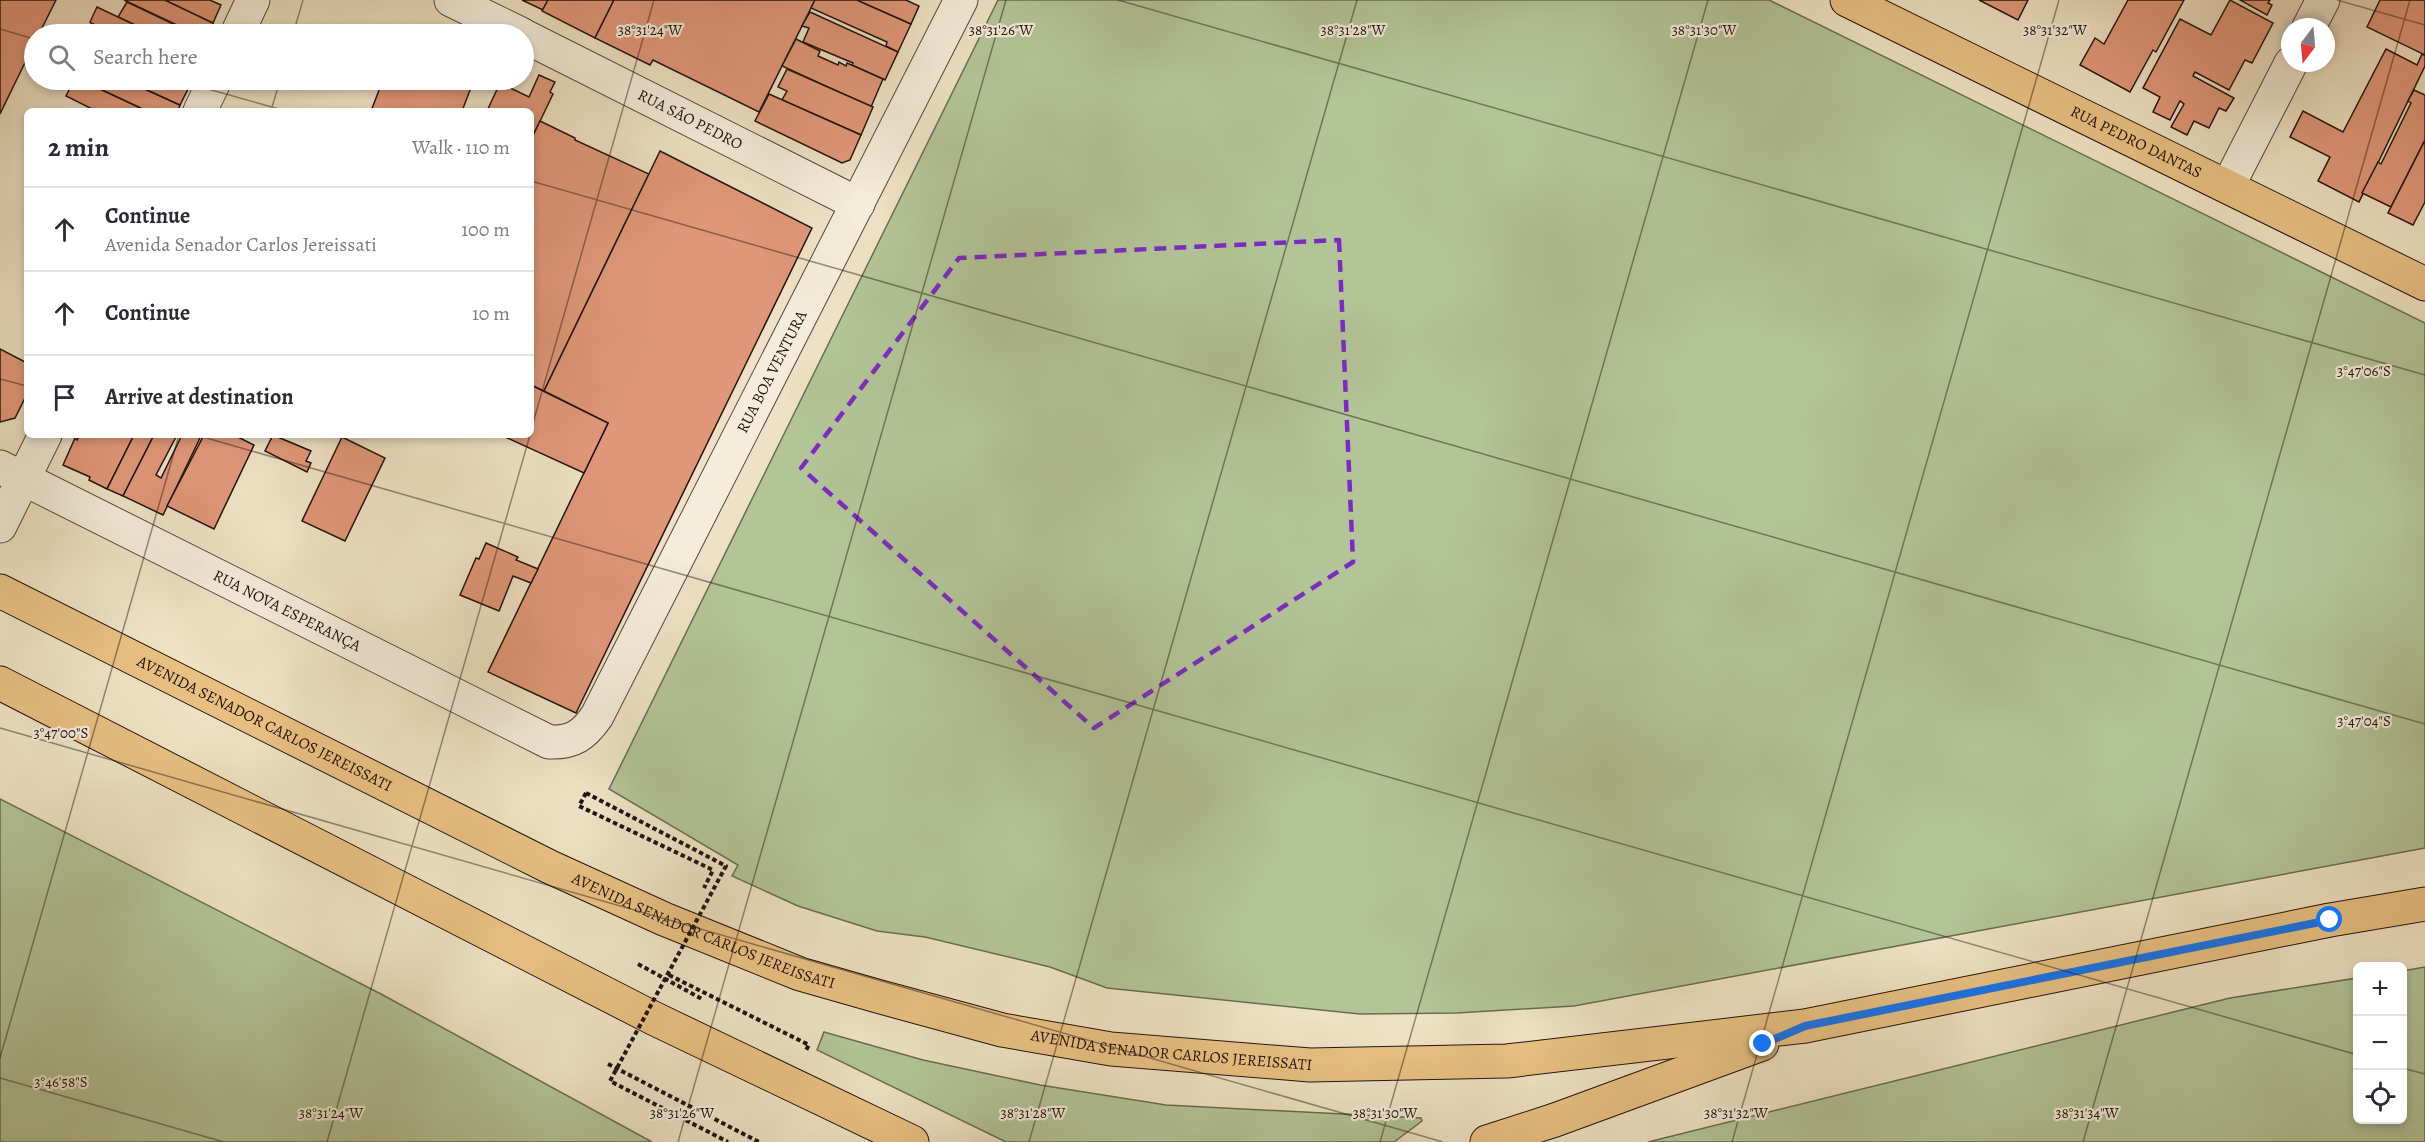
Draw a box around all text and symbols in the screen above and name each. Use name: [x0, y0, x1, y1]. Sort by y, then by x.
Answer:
north arrow: [2281, 18, 2335, 72]
text: 38°31'24"W: [618, 20, 682, 40]
text: 38°31'26"W: [969, 20, 1033, 40]
text: 38°31'28"W: [1321, 20, 1385, 40]
text: 38°31'30"W: [1672, 20, 1736, 40]
text: 38°31'32"W: [2023, 20, 2087, 40]
search box: [24, 24, 534, 90]
icon: search: [45, 41, 78, 74]
text: Search here: [93, 42, 198, 72]
street label: RUA SÃO PEDRO: [634, 84, 746, 155]
street label: RUA PEDRO DANTAS: [2067, 100, 2205, 184]
text: 2 min: [48, 130, 109, 165]
text: Walk · 110 m: [412, 134, 510, 161]
text: Continue: [105, 201, 190, 231]
icon: ahead: [48, 213, 81, 246]
text: 100 m: [461, 216, 510, 243]
text: Avenida Senador Carlos Jereissati: [105, 231, 377, 258]
icon: ahead: [48, 297, 81, 330]
text: Continue: [105, 298, 190, 328]
text: 10 m: [472, 300, 510, 327]
street label: RUA BOA VENTURA: [732, 306, 813, 437]
text: 3°47'06"S: [2337, 361, 2391, 381]
icon: arrive: [48, 381, 81, 414]
text: Arrive at destination: [105, 382, 294, 412]
street label: RUA NOVA ESPERANÇA: [209, 564, 365, 657]
street label: AVENIDA SENADOR CARLOS JEREISSATI: [132, 650, 396, 797]
text: 3°47'04"S: [2337, 711, 2391, 731]
text: 3°47'00"S: [34, 723, 88, 743]
street label: AVENIDA SENADOR CARLOS JEREISSATI: [567, 867, 838, 994]
route start: [2316, 906, 2342, 932]
map controls: [2353, 962, 2407, 1124]
button: +: [2353, 962, 2407, 1016]
button: −: [2353, 1016, 2407, 1070]
street label: AVENIDA SENADOR CARLOS JEREISSATI: [1028, 1024, 1313, 1076]
route end: [1749, 1030, 1775, 1056]
button: locate: [2353, 1070, 2407, 1124]
text: 3°46'58"S: [34, 1072, 88, 1092]
text: 38°31'24"W: [299, 1103, 363, 1123]
text: 38°31'26"W: [650, 1103, 714, 1123]
text: 38°31'28"W: [1001, 1103, 1065, 1123]
text: 38°31'30"W: [1353, 1103, 1417, 1123]
text: 38°31'32"W: [1704, 1103, 1768, 1123]
text: 38°31'34"W: [2055, 1103, 2119, 1123]

